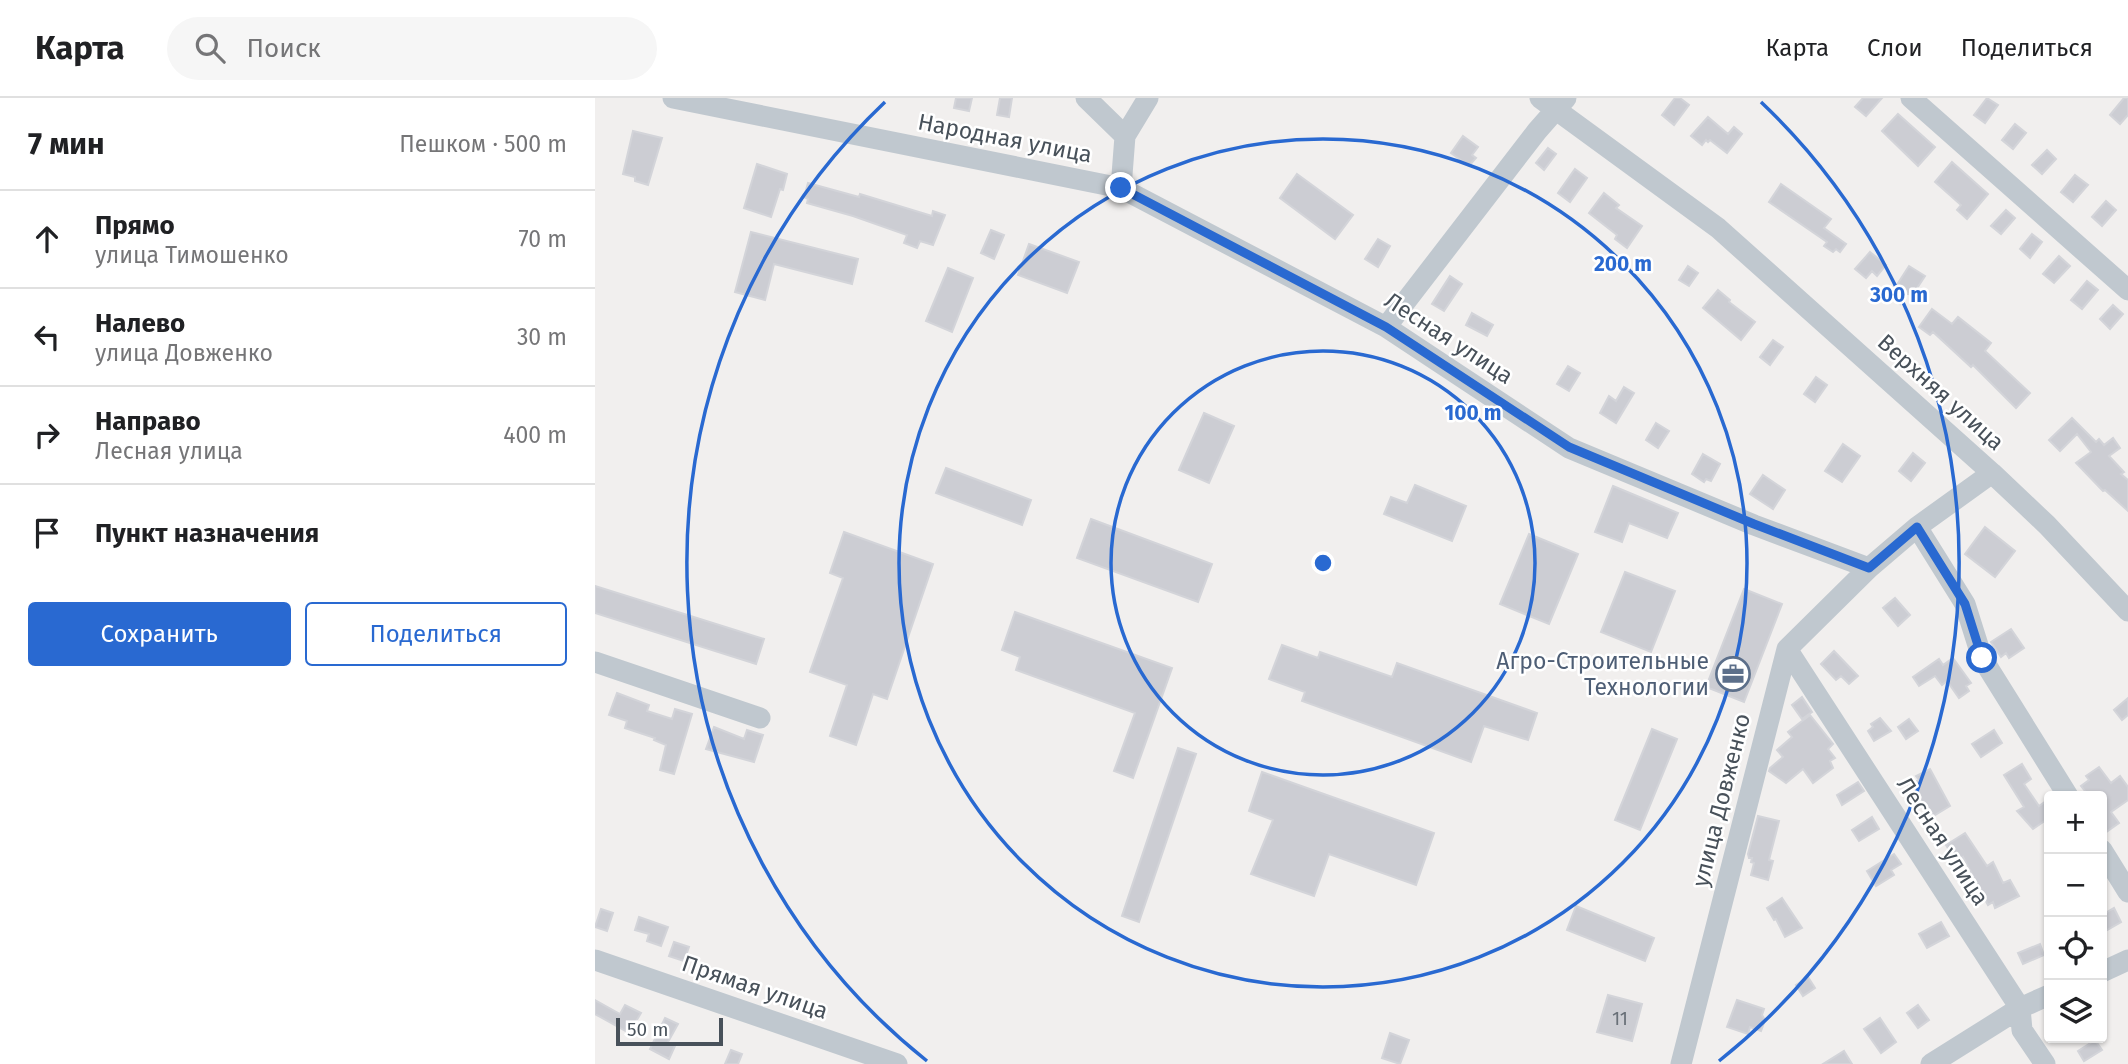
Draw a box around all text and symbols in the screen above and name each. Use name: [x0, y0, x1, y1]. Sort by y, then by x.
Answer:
search box: [167, 17, 657, 80]
text: Карта: [35, 28, 125, 68]
icon: search: [191, 29, 229, 67]
text: Поиск: [247, 33, 321, 64]
text: Карта: [1765, 34, 1829, 62]
text: Слои: [1867, 34, 1923, 62]
text: Поделиться: [1961, 34, 2093, 62]
street label: Народная улица: [916, 107, 1094, 169]
text: 7 мин: [28, 126, 105, 162]
text: Пешком · 500 m: [399, 130, 567, 158]
route end: [1105, 172, 1136, 203]
text: Прямо: [95, 210, 175, 241]
icon: ahead: [28, 220, 66, 258]
text: 70 m: [518, 225, 567, 253]
text: улица Тимошенко: [95, 241, 289, 269]
text: 200 m: [1594, 251, 1652, 277]
text: 300 m: [1869, 282, 1928, 308]
street label: Лесная улица: [1379, 286, 1519, 390]
text: Налево: [95, 308, 185, 339]
icon: left: [28, 318, 66, 356]
text: 30 m: [517, 323, 567, 351]
street label: Верхняя улица: [1872, 328, 2010, 456]
text: улица Довженко: [95, 339, 273, 367]
text: 100 m: [1444, 400, 1502, 426]
text: Направо: [95, 406, 201, 437]
icon: right: [28, 416, 66, 454]
text: 400 m: [503, 421, 567, 449]
text: Лесная улица: [95, 437, 243, 465]
icon: arrive: [28, 514, 66, 552]
text: Пункт назначения: [95, 518, 319, 549]
centre of rings: [1311, 551, 1335, 575]
button: Сохранить: [28, 602, 291, 666]
button: Поделиться: [305, 602, 567, 666]
route start: [1966, 642, 1997, 673]
place label: Агро-Строительные Технологии: [1496, 647, 1709, 701]
office icon: Агро-Строительные Технологии: [1714, 655, 1752, 693]
street label: улица Довженко: [1686, 710, 1756, 890]
street label: Лесная улица: [1891, 771, 1995, 911]
map controls: [2044, 791, 2107, 1043]
button: +: [2044, 791, 2107, 854]
button: −: [2044, 854, 2107, 917]
button: locate: [2044, 917, 2107, 980]
street label: Прямая улица: [678, 949, 832, 1025]
button: layers: [2044, 980, 2107, 1043]
house number: 11: [1612, 1007, 1628, 1030]
scale bar: [616, 1015, 723, 1047]
text: 50 m: [627, 1018, 668, 1041]

